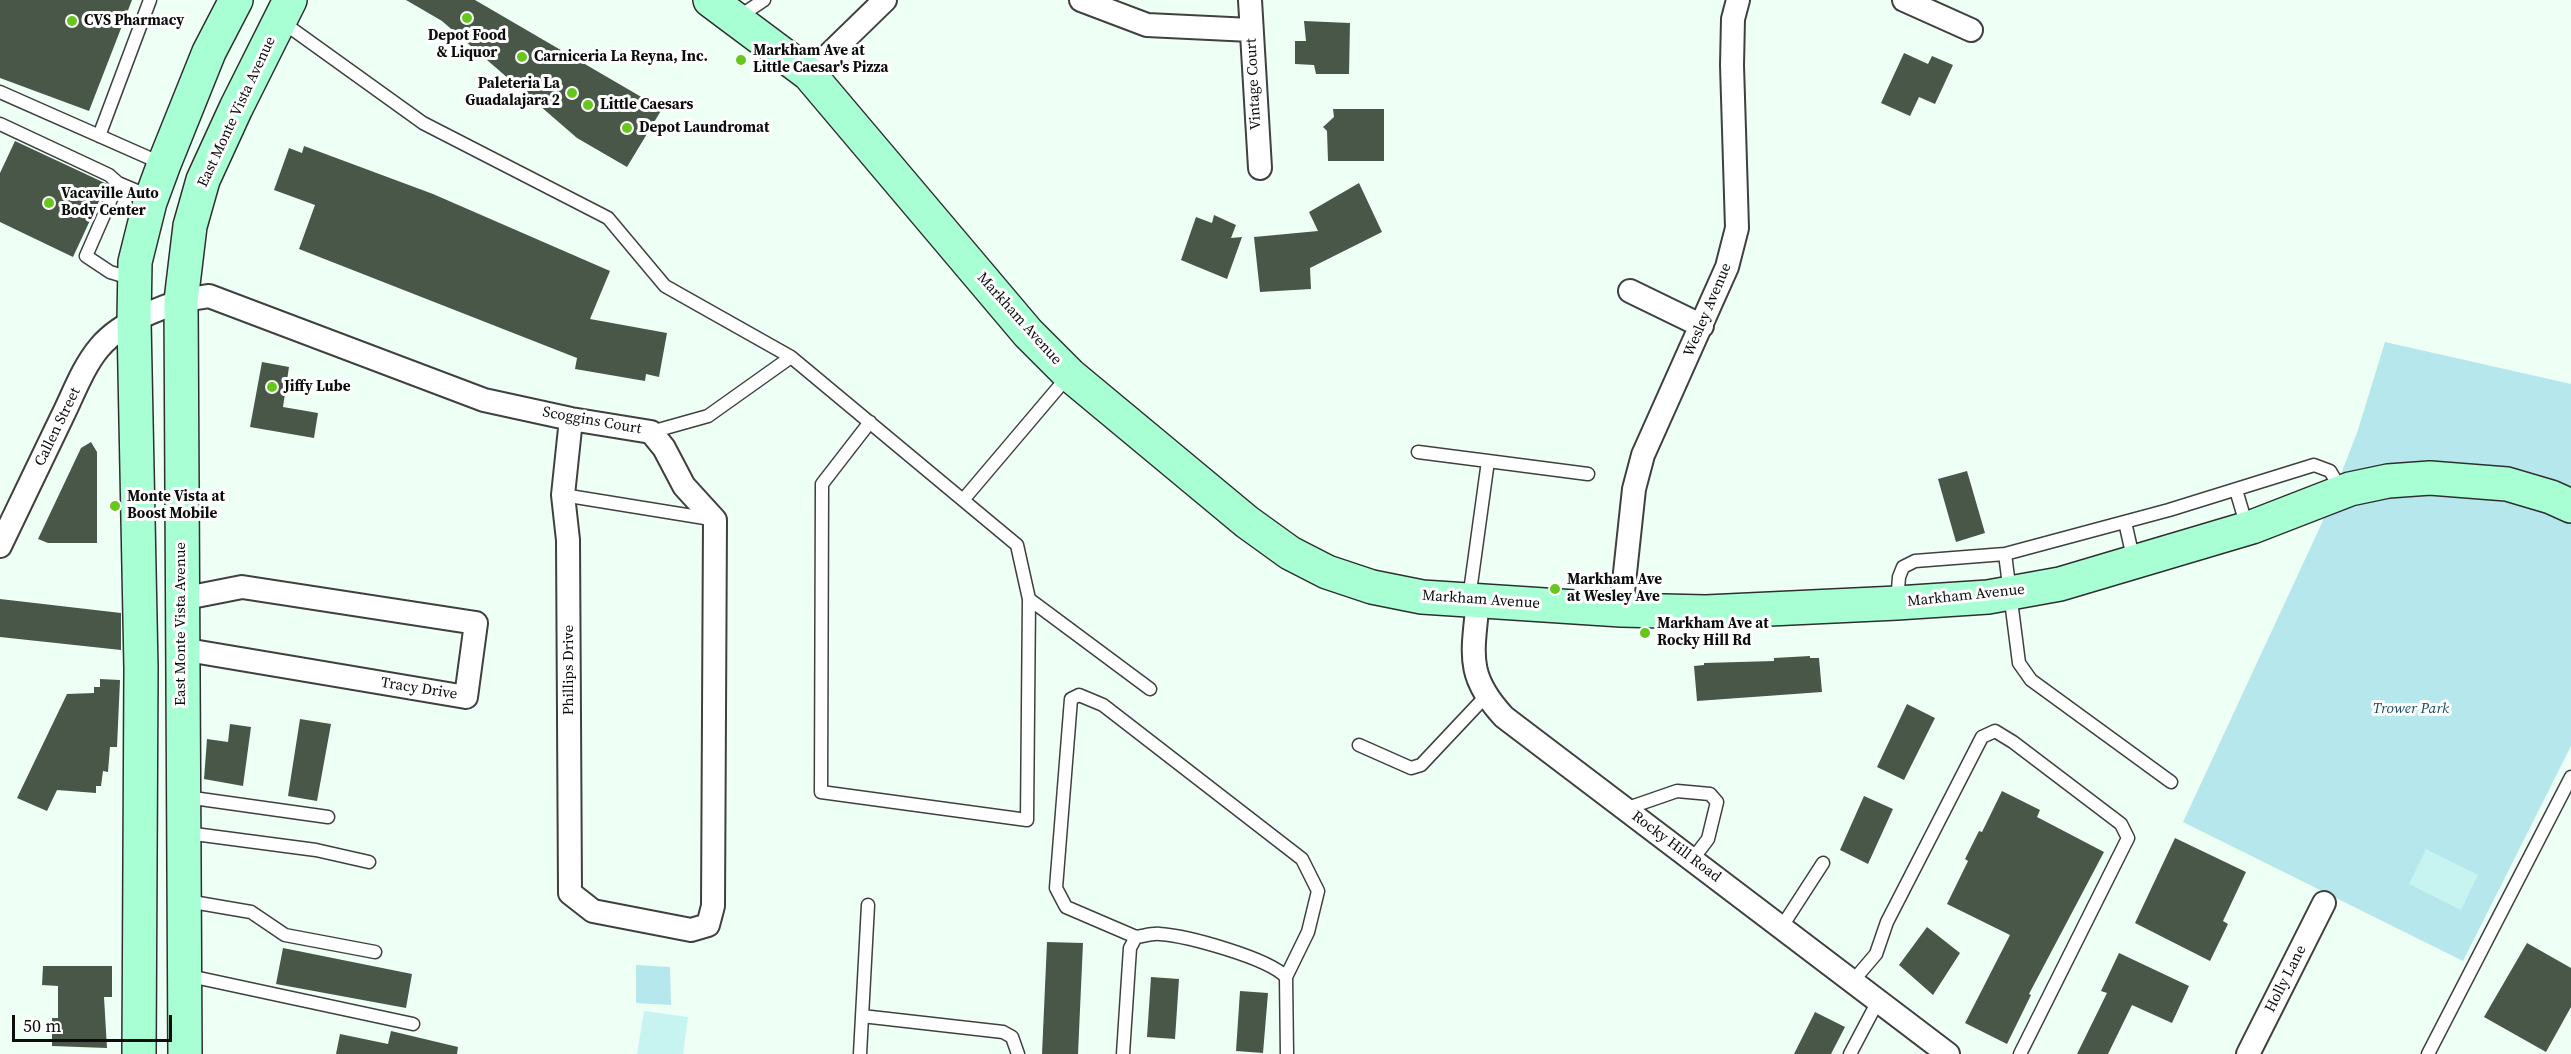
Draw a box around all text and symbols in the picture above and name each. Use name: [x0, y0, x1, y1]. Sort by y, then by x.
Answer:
marker: Depot Food & Liquor: [460, 11, 474, 25]
place label: CVS Pharmacy: [84, 12, 184, 30]
marker: CVS Pharmacy: [65, 14, 79, 28]
place label: Depot Food & Liquor: [428, 27, 506, 62]
street label: East Monte Vista Avenue: [194, 34, 280, 190]
street label: Vintage Court: [1243, 38, 1265, 130]
place label: Markham Ave at Little Caesar's Pizza: [753, 42, 888, 77]
place label: Carniceria La Reyna, Inc.: [534, 48, 708, 66]
marker: Carniceria La Reyna, Inc.: [515, 50, 529, 64]
marker: Markham Ave at Little Caesar's Pizza: [734, 53, 748, 67]
place label: Paleteria La Guadalajara 2: [465, 75, 560, 110]
marker: Paleteria La Guadalajara 2: [565, 86, 579, 100]
place label: Little Caesars: [600, 96, 693, 114]
marker: Little Caesars: [581, 98, 595, 112]
place label: Depot Laundromat: [639, 119, 769, 137]
marker: Depot Laundromat: [620, 121, 634, 135]
place label: Vacaville Auto Body Center: [61, 185, 159, 220]
marker: Vacaville Auto Body Center: [42, 196, 56, 210]
street label: Wesley Avenue: [1680, 261, 1736, 359]
street label: Markham Avenue: [973, 269, 1065, 369]
place label: Jiffy Lube: [284, 378, 351, 396]
marker: Jiffy Lube: [265, 380, 279, 394]
street label: Callen Street: [31, 385, 85, 469]
street label: Scoggins Court: [541, 403, 643, 439]
place label: Monte Vista at Boost Mobile: [127, 488, 225, 523]
marker: Monte Vista at Boost Mobile: [108, 499, 122, 513]
street label: East Monte Vista Avenue: [172, 542, 190, 706]
place label: Markham Ave at Wesley Ave: [1567, 571, 1662, 606]
street label: Markham Avenue: [1906, 581, 2026, 611]
marker: Markham Ave at Wesley Ave: [1548, 582, 1562, 596]
street label: Markham Avenue: [1422, 587, 1540, 613]
place label: Markham Ave at Rocky Hill Rd: [1657, 615, 1769, 650]
street label: Phillips Drive: [560, 625, 578, 715]
marker: Markham Ave at Rocky Hill Rd: [1638, 626, 1652, 640]
street label: Tracy Drive: [380, 674, 458, 704]
park label: Trower Park: [2373, 700, 2449, 718]
street label: Rocky Hill Road: [1628, 808, 1724, 886]
street label: Holly Lane: [2261, 942, 2311, 1016]
scale bar: [15, 1003, 176, 1041]
text: 50 m: [23, 1013, 61, 1038]

